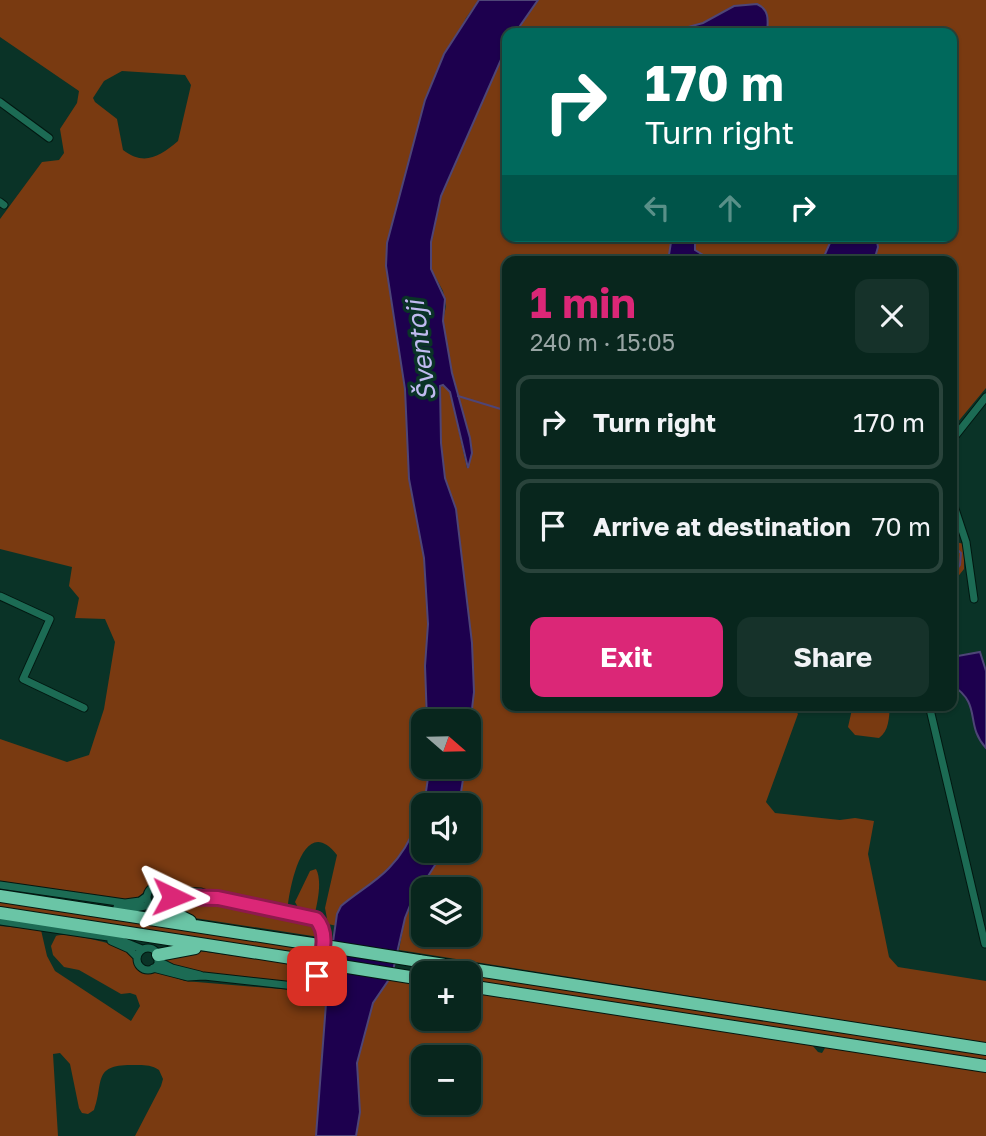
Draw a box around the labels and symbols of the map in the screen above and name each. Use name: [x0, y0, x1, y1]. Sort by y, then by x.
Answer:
water label: Šventoji: [399, 296, 442, 403]
north arrow: [411, 709, 481, 779]
position arrow: [136, 860, 210, 934]
pin: [287, 946, 347, 1006]

